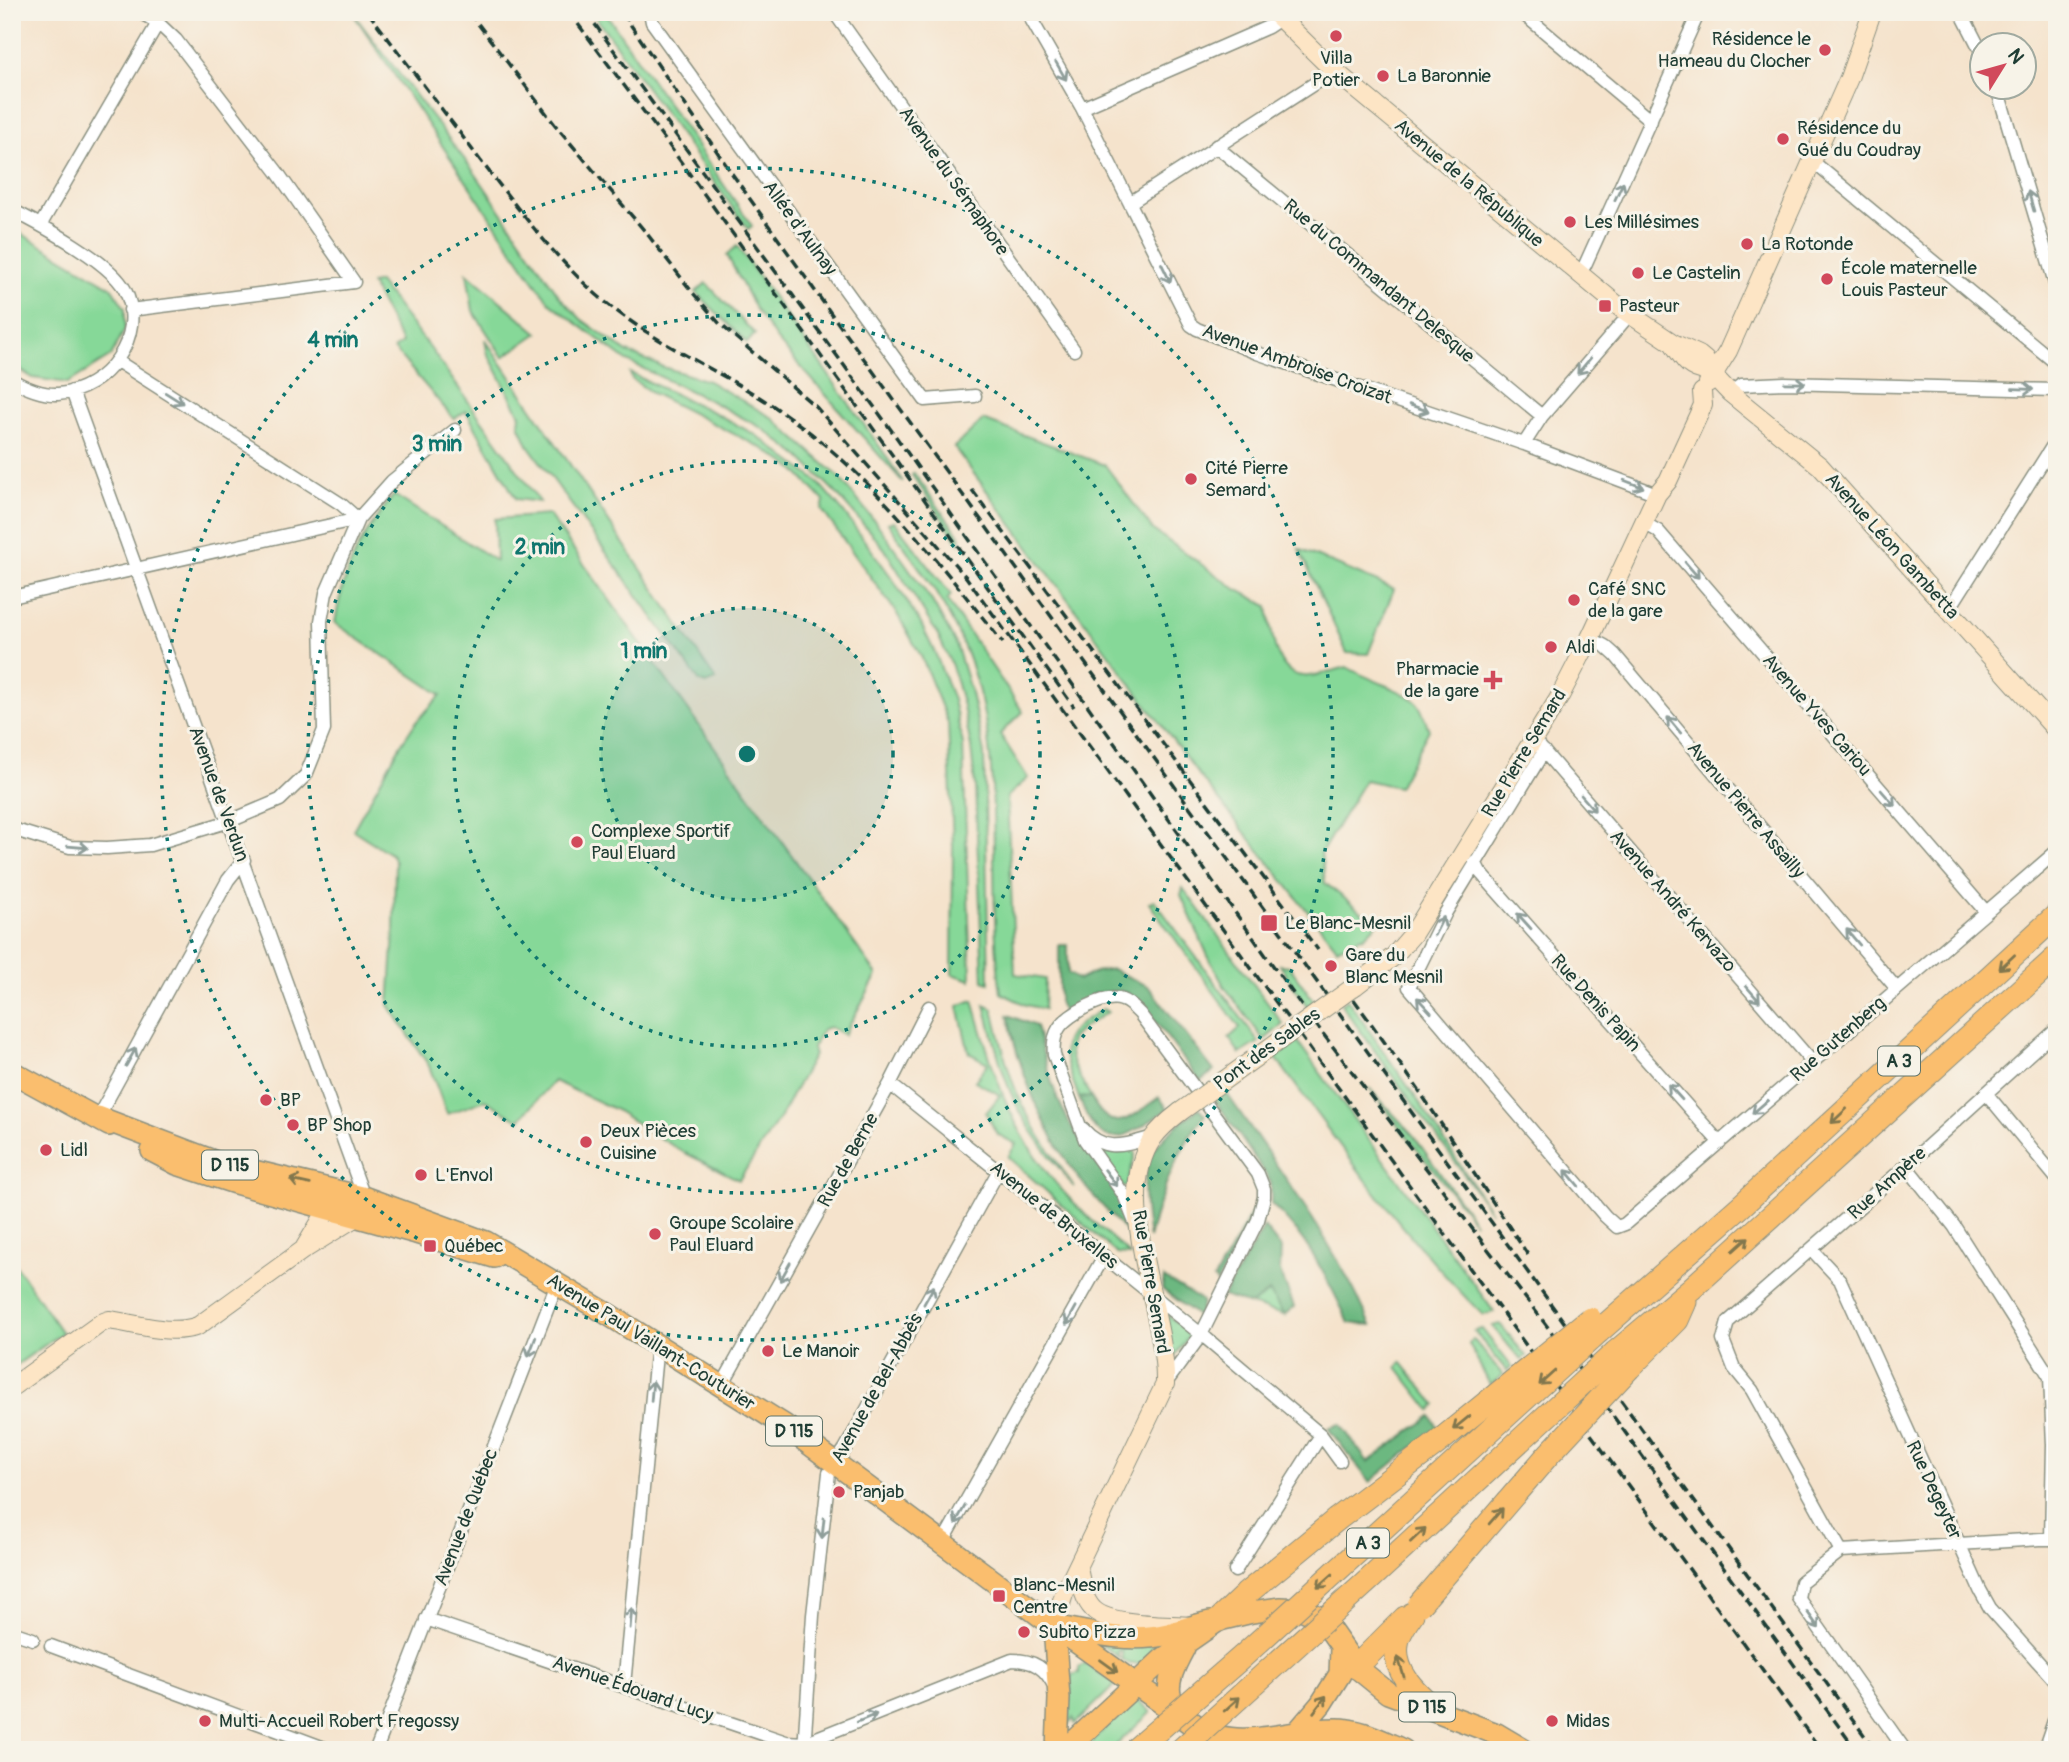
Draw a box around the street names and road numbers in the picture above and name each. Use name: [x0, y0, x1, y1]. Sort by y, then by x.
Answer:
street label: Avenue du Sémaphore: [894, 102, 1015, 261]
street label: Avenue de la République: [1389, 113, 1549, 253]
street label: Allée d'Aulnay: [758, 176, 842, 280]
street label: Rue du Commandant Delesque: [1278, 194, 1480, 369]
street label: Avenue Ambroise Croizat: [1199, 318, 1395, 410]
street label: Avenue Léon Gambetta: [1820, 468, 1964, 625]
street label: Avenue Yves Cariou: [1757, 649, 1877, 781]
street label: Rue Pierre Semard: [1476, 684, 1572, 822]
street label: Avenue de Verdun: [183, 723, 255, 865]
street label: Avenue Pierre Assailly: [1682, 737, 1810, 883]
street label: Avenue André Kervazo: [1605, 825, 1741, 977]
street label: Rue Denis Papin: [1546, 949, 1646, 1057]
street label: Rue Gutenberg: [1785, 991, 1891, 1087]
street label: Pont des Sables: [1209, 1002, 1325, 1096]
road number: A 3: [1878, 1046, 1920, 1076]
street label: Rue de Berne: [812, 1108, 884, 1211]
street label: Rue Ampère: [1843, 1141, 1932, 1225]
road number: D 115: [202, 1150, 258, 1180]
street label: Avenue de Bruxelles: [985, 1156, 1123, 1274]
street label: Rue Pierre Semard: [1127, 1208, 1175, 1356]
street label: Avenue Paul Vaillant-Couturier: [542, 1268, 760, 1416]
street label: Avenue de Bel-Abbès: [826, 1308, 928, 1467]
road number: D 115: [766, 1416, 822, 1446]
street label: Rue Degeyter: [1901, 1437, 1967, 1543]
street label: Avenue de Québec: [429, 1445, 503, 1589]
road number: A 3: [1347, 1528, 1389, 1558]
street label: Avenue Édouard Lucy: [549, 1650, 717, 1728]
road number: D 115: [1399, 1692, 1455, 1722]

